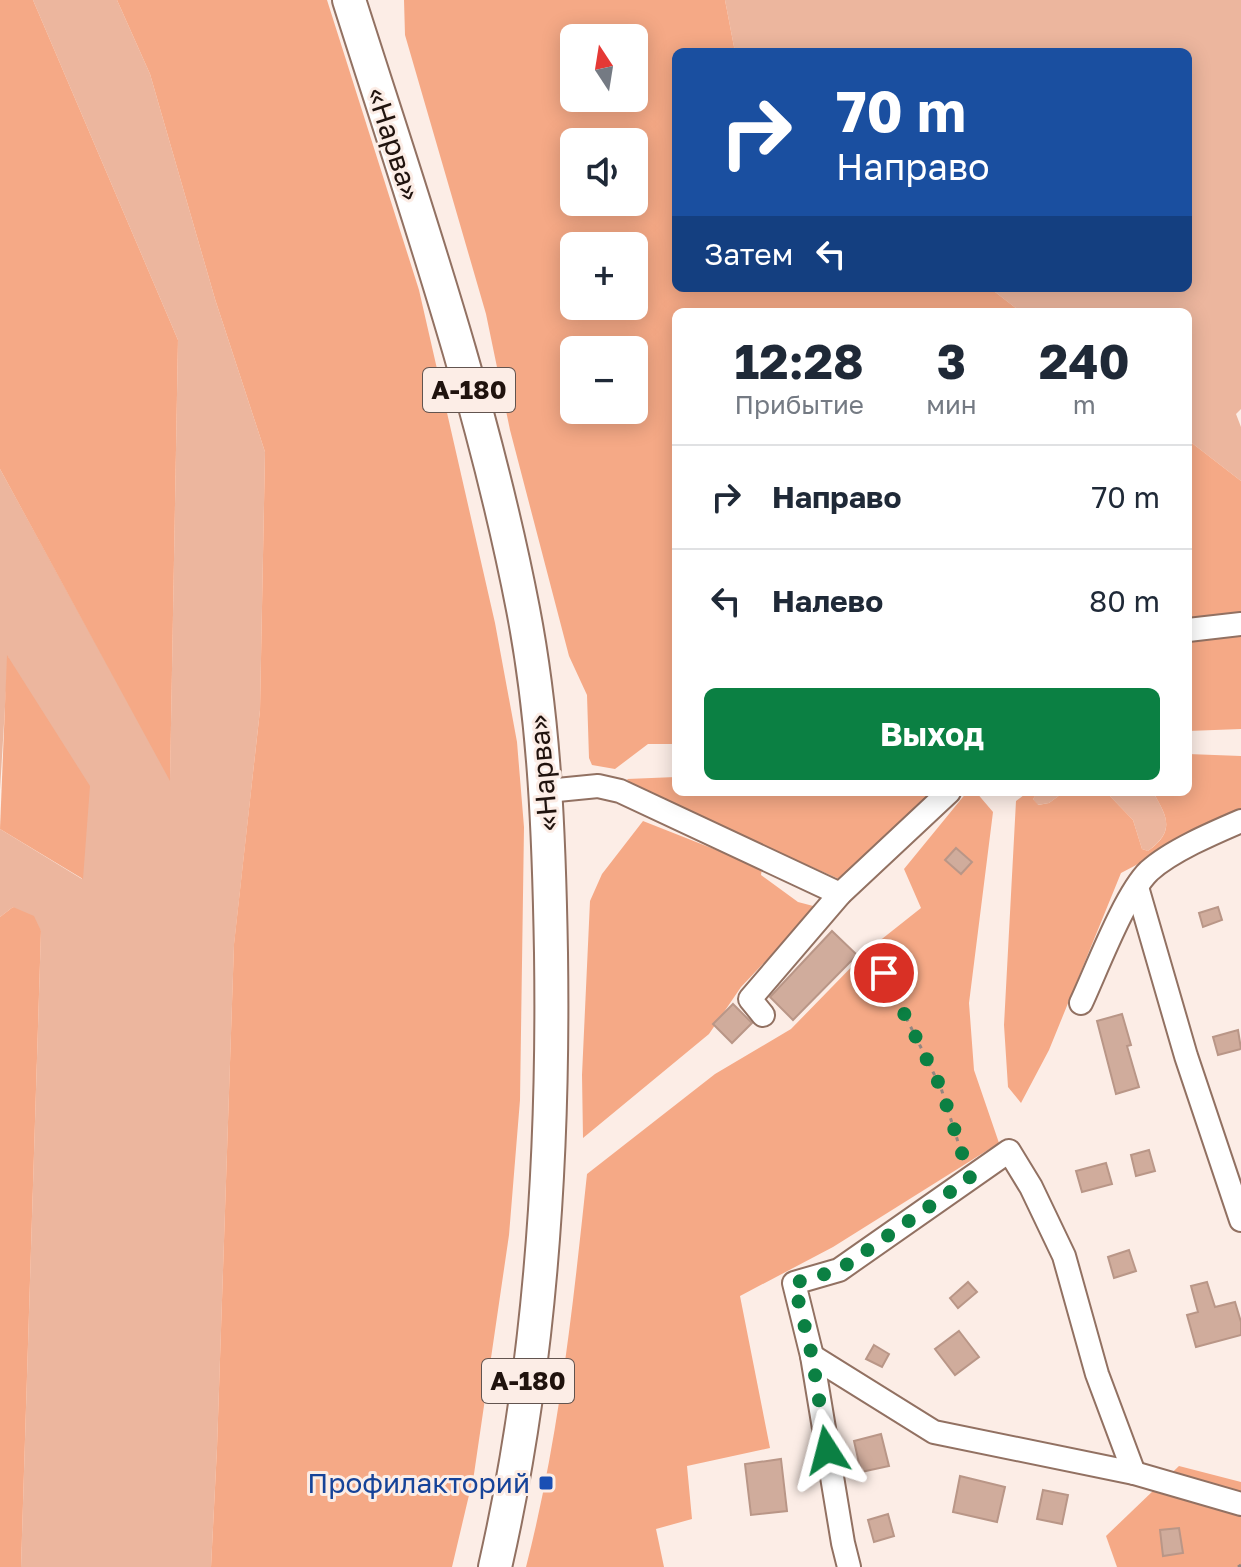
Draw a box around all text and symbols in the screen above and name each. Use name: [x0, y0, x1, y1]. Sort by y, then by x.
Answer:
north arrow: [560, 24, 648, 112]
map controls: [560, 24, 648, 424]
text: 70 m: [836, 77, 966, 144]
icon: right: [704, 80, 808, 184]
street label: «Нарва»: [361, 83, 428, 204]
button: sound: [560, 128, 648, 216]
text: Направо: [836, 145, 990, 188]
button: +: [560, 232, 648, 320]
icon: left: [809, 232, 853, 276]
text: Затем: [704, 236, 793, 272]
text: 12:28: [734, 332, 864, 390]
text: 3: [937, 332, 966, 390]
text: 240: [1039, 332, 1130, 390]
button: −: [560, 336, 648, 424]
road number: А-180: [423, 368, 515, 412]
text: Прибытие: [734, 389, 864, 420]
text: мин: [926, 389, 977, 420]
text: m: [1073, 389, 1096, 420]
icon: right: [704, 475, 748, 519]
text: Направо: [772, 479, 901, 515]
text: 70 m: [1091, 479, 1160, 515]
icon: left: [704, 579, 748, 623]
text: Налево: [772, 583, 883, 619]
text: 80 m: [1089, 583, 1160, 619]
button: Выход: [704, 688, 1160, 780]
street label: «Нарва»: [521, 713, 564, 833]
pin: [850, 939, 918, 1007]
icon: arrive: [862, 951, 906, 995]
road number: А-180: [482, 1359, 574, 1403]
position arrow: [785, 1408, 869, 1492]
place label: Профилакторий: [307, 1466, 530, 1499]
marker: Профилакторий: [537, 1474, 555, 1492]

